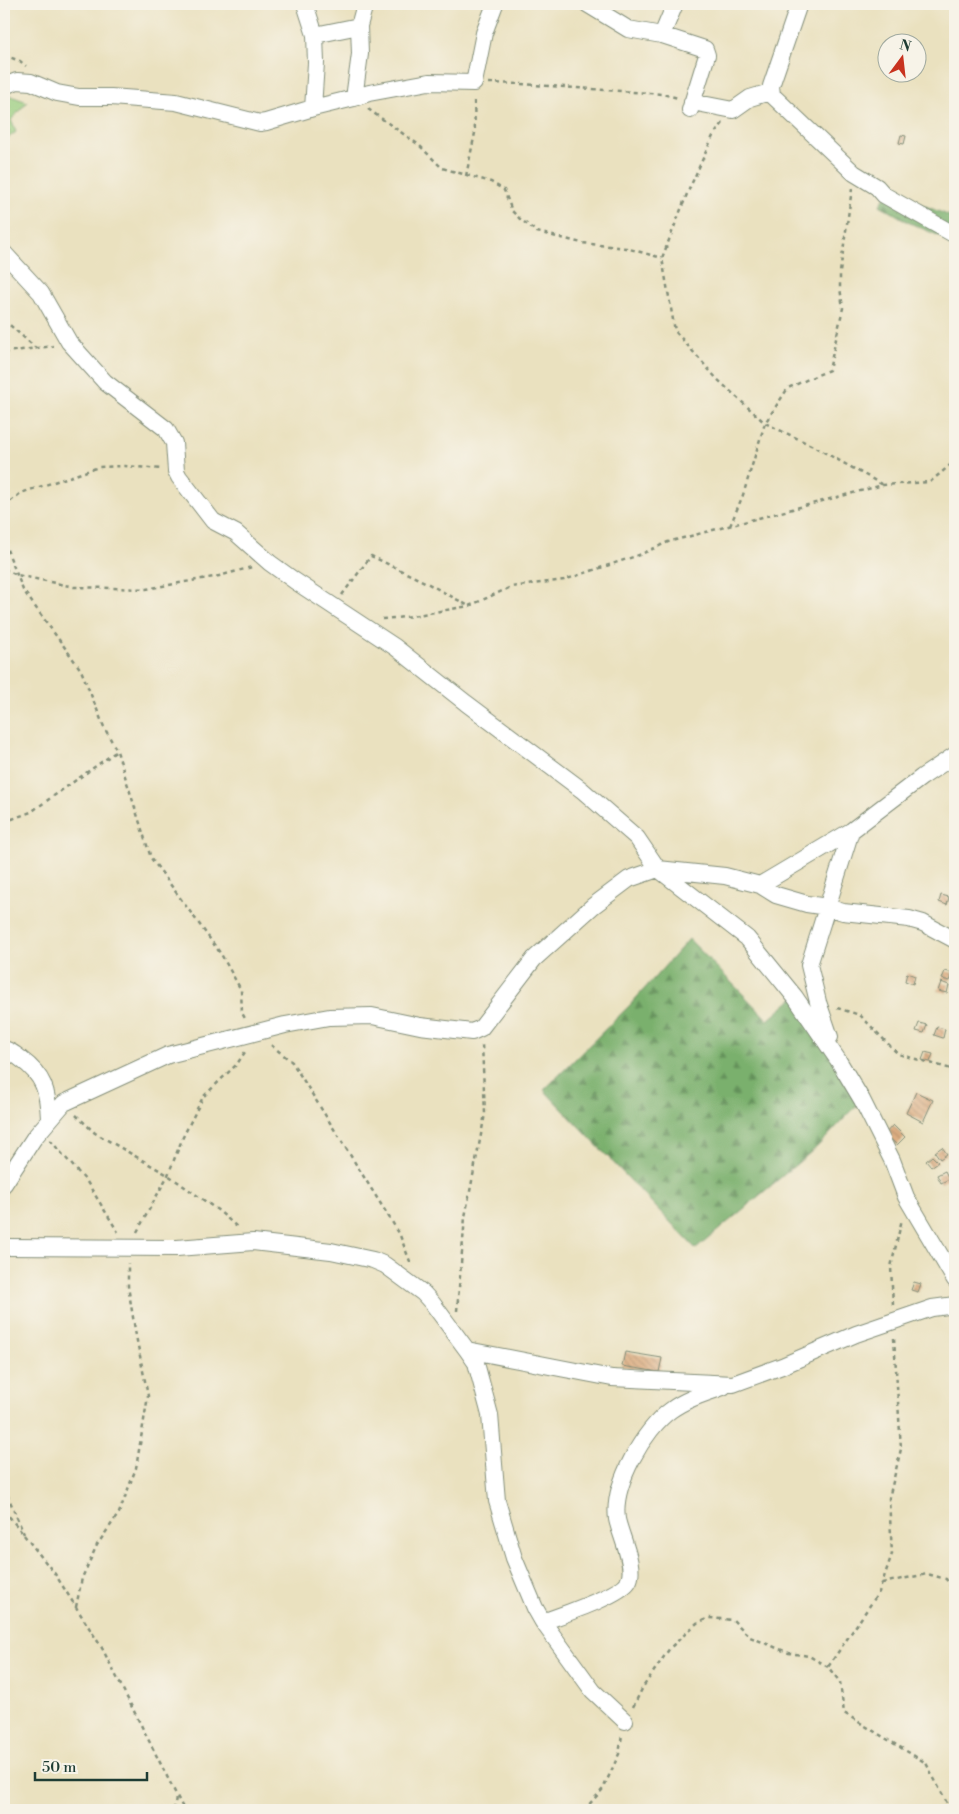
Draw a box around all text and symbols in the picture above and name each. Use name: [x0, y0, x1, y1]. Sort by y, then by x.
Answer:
north arrow: [876, 32, 926, 82]
text: N: [897, 36, 913, 57]
scale bar: [35, 1749, 148, 1781]
text: 50 m: [42, 1758, 76, 1777]

